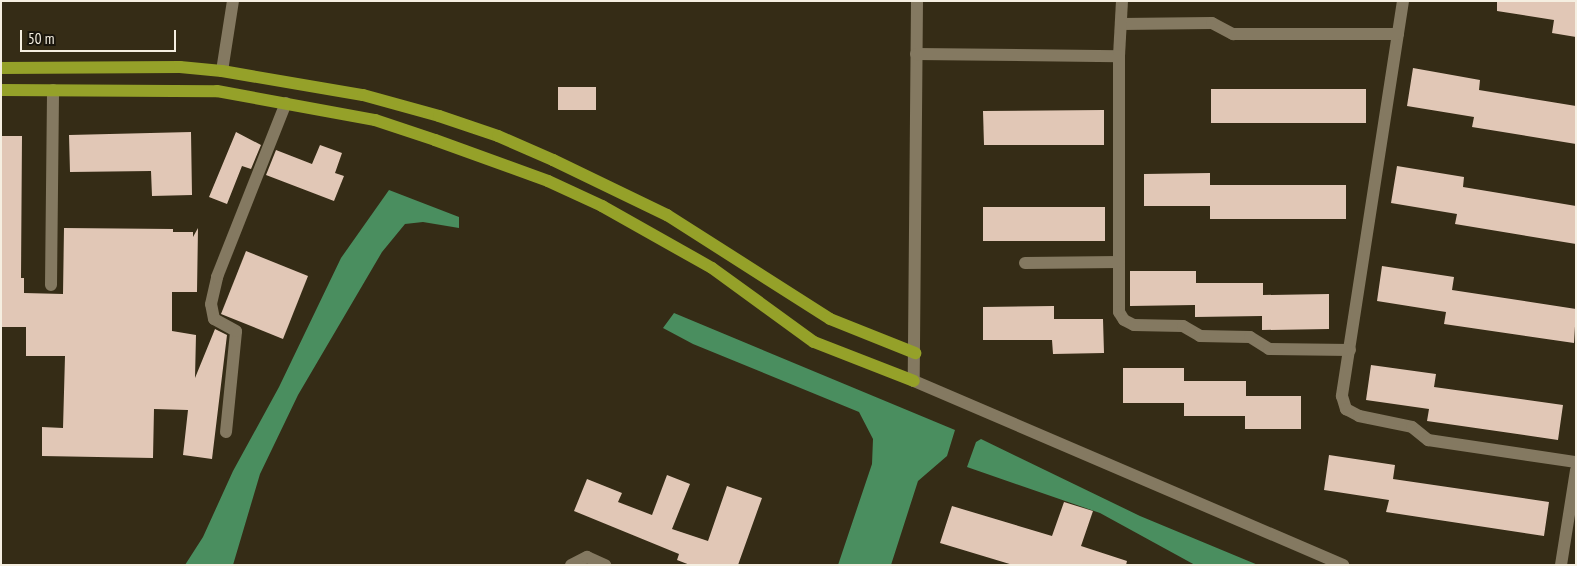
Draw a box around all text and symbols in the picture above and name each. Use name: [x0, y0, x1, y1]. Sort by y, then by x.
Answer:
scale bar: [22, 20, 179, 52]
text: 50 m: [28, 29, 54, 48]

